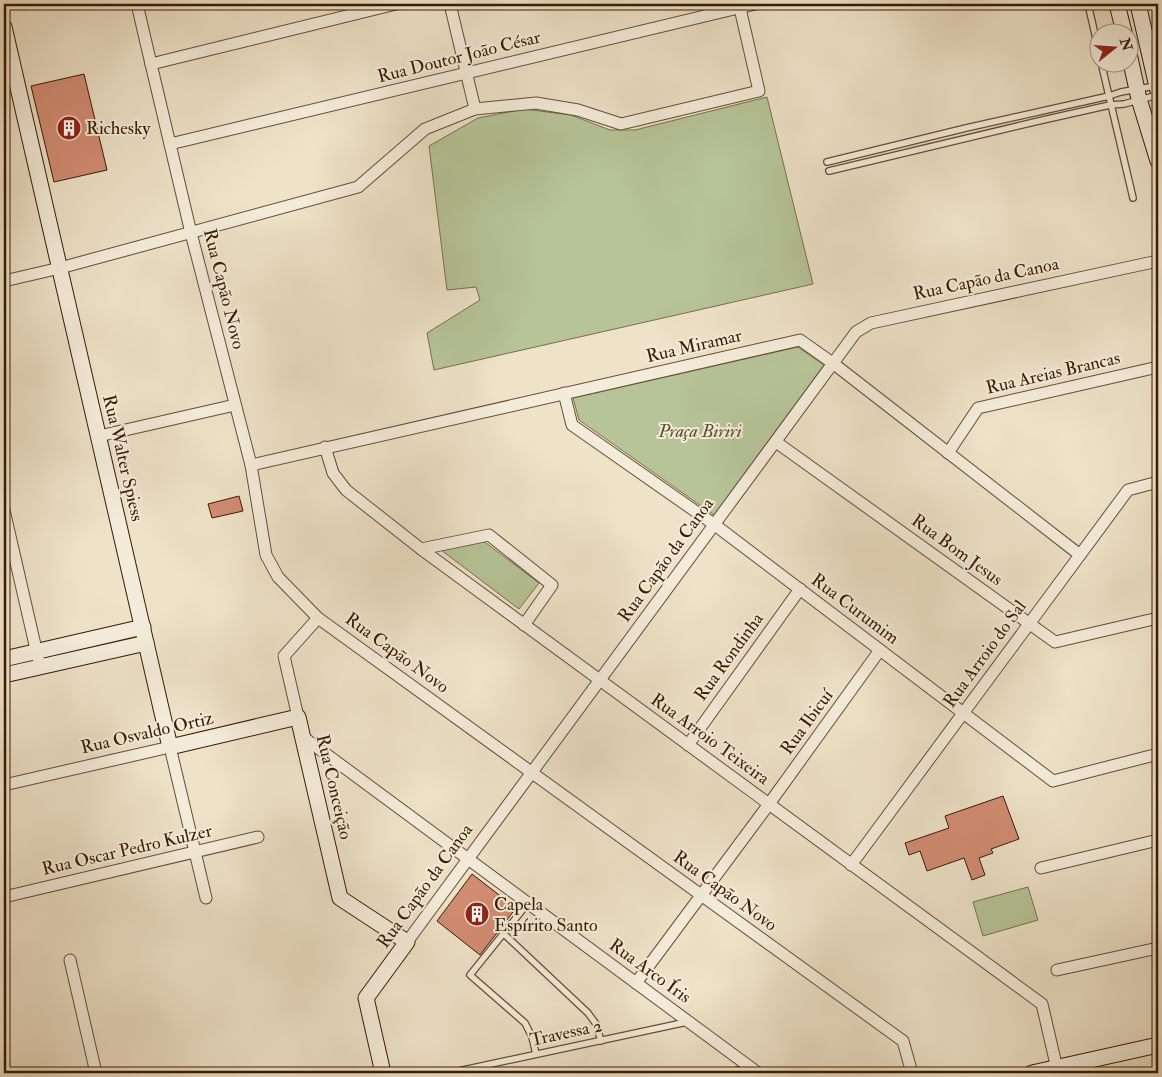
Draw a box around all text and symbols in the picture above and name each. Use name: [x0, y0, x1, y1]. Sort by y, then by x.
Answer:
north arrow: [1090, 22, 1140, 72]
street label: Rua Doutor João César: [375, 26, 543, 88]
text: N: [1116, 35, 1136, 53]
building icon: Richesky: [56, 115, 82, 141]
place label: Richesky: [86, 117, 152, 140]
street label: Rua Capão Novo: [198, 226, 250, 352]
street label: Rua Capão da Canoa: [911, 252, 1062, 306]
street label: Rua Miramar: [644, 324, 744, 368]
street label: Rua Areias Brancas: [984, 346, 1122, 400]
street label: Rua Walter Spiess: [97, 392, 149, 524]
park label: Praça Biriri: [657, 420, 742, 443]
street label: Rua Capão da Canoa: [613, 493, 719, 627]
street label: Rua Bom Jesus: [907, 509, 1007, 591]
street label: Rua Curumim: [806, 568, 904, 650]
street label: Rua Arroio do Sal: [938, 596, 1032, 712]
street label: Rua Capão Novo: [340, 607, 454, 699]
street label: Rua Rondinha: [689, 608, 769, 706]
street label: Rua Ibicuí: [776, 684, 839, 759]
street label: Rua Arroio Teixeira: [646, 688, 774, 790]
street label: Rua Osvaldo Ortiz: [78, 706, 216, 759]
street label: Rua Conceição: [311, 732, 357, 842]
street label: Rua Oscar Pedro Kulzer: [40, 819, 215, 881]
street label: Rua Capão da Canoa: [372, 819, 478, 953]
street label: Rua Capão Novo: [668, 845, 782, 937]
place label: Capela Espírito Santo: [494, 893, 598, 937]
building icon: Capela Espírito Santo: [464, 901, 490, 927]
street label: Rua Arco Íris: [604, 934, 696, 1008]
street label: Travessa 2: [528, 1014, 604, 1052]

